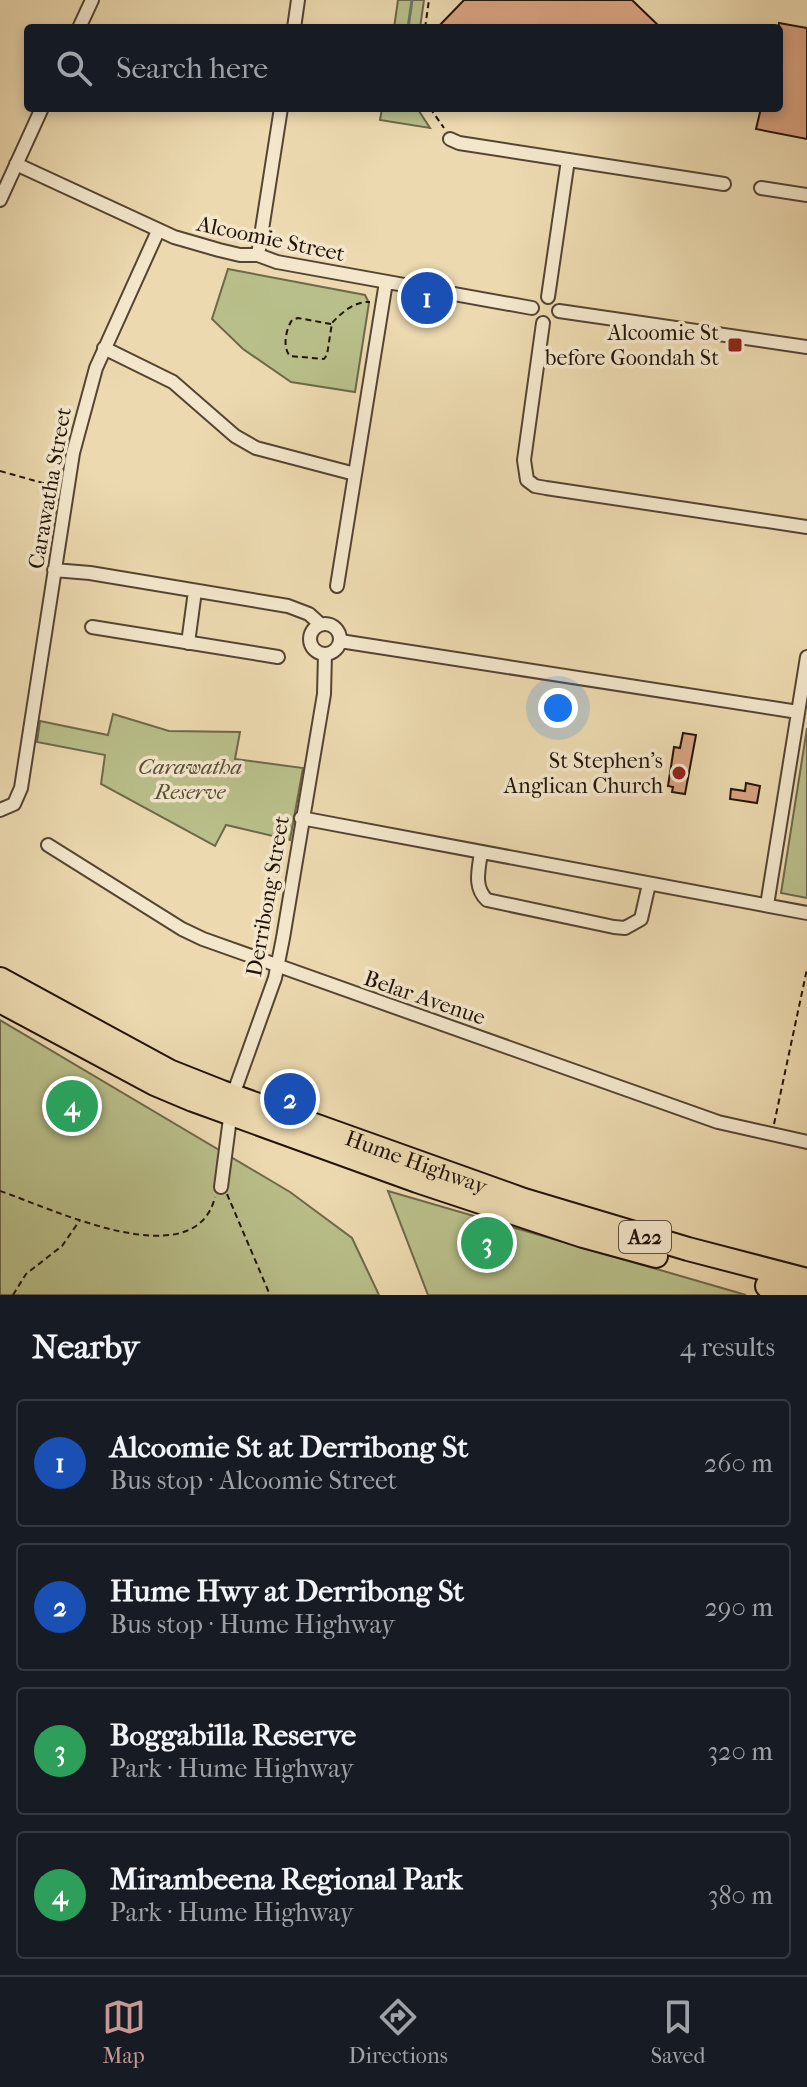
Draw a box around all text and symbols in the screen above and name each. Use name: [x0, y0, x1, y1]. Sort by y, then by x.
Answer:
search box: [24, 24, 783, 112]
icon: search: [52, 46, 96, 90]
text: Search here: [116, 51, 268, 86]
street label: Alcoomie Street: [194, 210, 347, 267]
pin: 1: [401, 268, 453, 328]
place label: Alcoomie St before Goondah St: [544, 320, 719, 371]
marker: Alcoomie St before Goondah St: [726, 336, 744, 354]
street label: Carawatha Street: [23, 405, 77, 571]
your location: [538, 688, 578, 728]
place label: St Stephen's Anglican Church: [503, 748, 664, 799]
park label: Carawatha Reserve: [138, 754, 242, 805]
marker: St Stephen's Anglican Church: [670, 764, 688, 782]
street label: Derribong Street: [241, 814, 295, 978]
street label: Belar Avenue: [361, 965, 489, 1031]
pin: 2: [264, 1069, 316, 1129]
pin: 4: [46, 1076, 98, 1136]
street label: Hume Highway: [342, 1125, 492, 1200]
pin: 3: [461, 1213, 513, 1273]
road number: A22: [619, 1221, 671, 1253]
text: Nearby: [32, 1327, 139, 1367]
text: 4 results: [680, 1332, 775, 1363]
text: Alcoomie St at Derribong St: [110, 1430, 468, 1465]
text: 1: [55, 1448, 65, 1479]
text: 260 m: [704, 1448, 773, 1479]
text: Bus stop · Alcoomie Street: [110, 1465, 397, 1496]
text: Hume Hwy at Derribong St: [110, 1574, 464, 1609]
text: 2: [53, 1592, 67, 1623]
text: 290 m: [704, 1592, 773, 1623]
text: Bus stop · Hume Highway: [110, 1609, 395, 1640]
text: Boggabilla Reserve: [110, 1718, 356, 1753]
text: 3: [55, 1736, 65, 1767]
text: 320 m: [707, 1736, 773, 1767]
text: Park · Hume Highway: [110, 1753, 354, 1784]
text: Mirambeena Regional Park: [110, 1862, 463, 1897]
text: 4: [52, 1880, 68, 1911]
text: 380 m: [708, 1880, 773, 1911]
text: Park · Hume Highway: [110, 1897, 354, 1928]
tab: Map: [102, 1995, 146, 2069]
tab: Directions: [349, 1995, 448, 2069]
tab: Saved: [651, 1995, 705, 2069]

